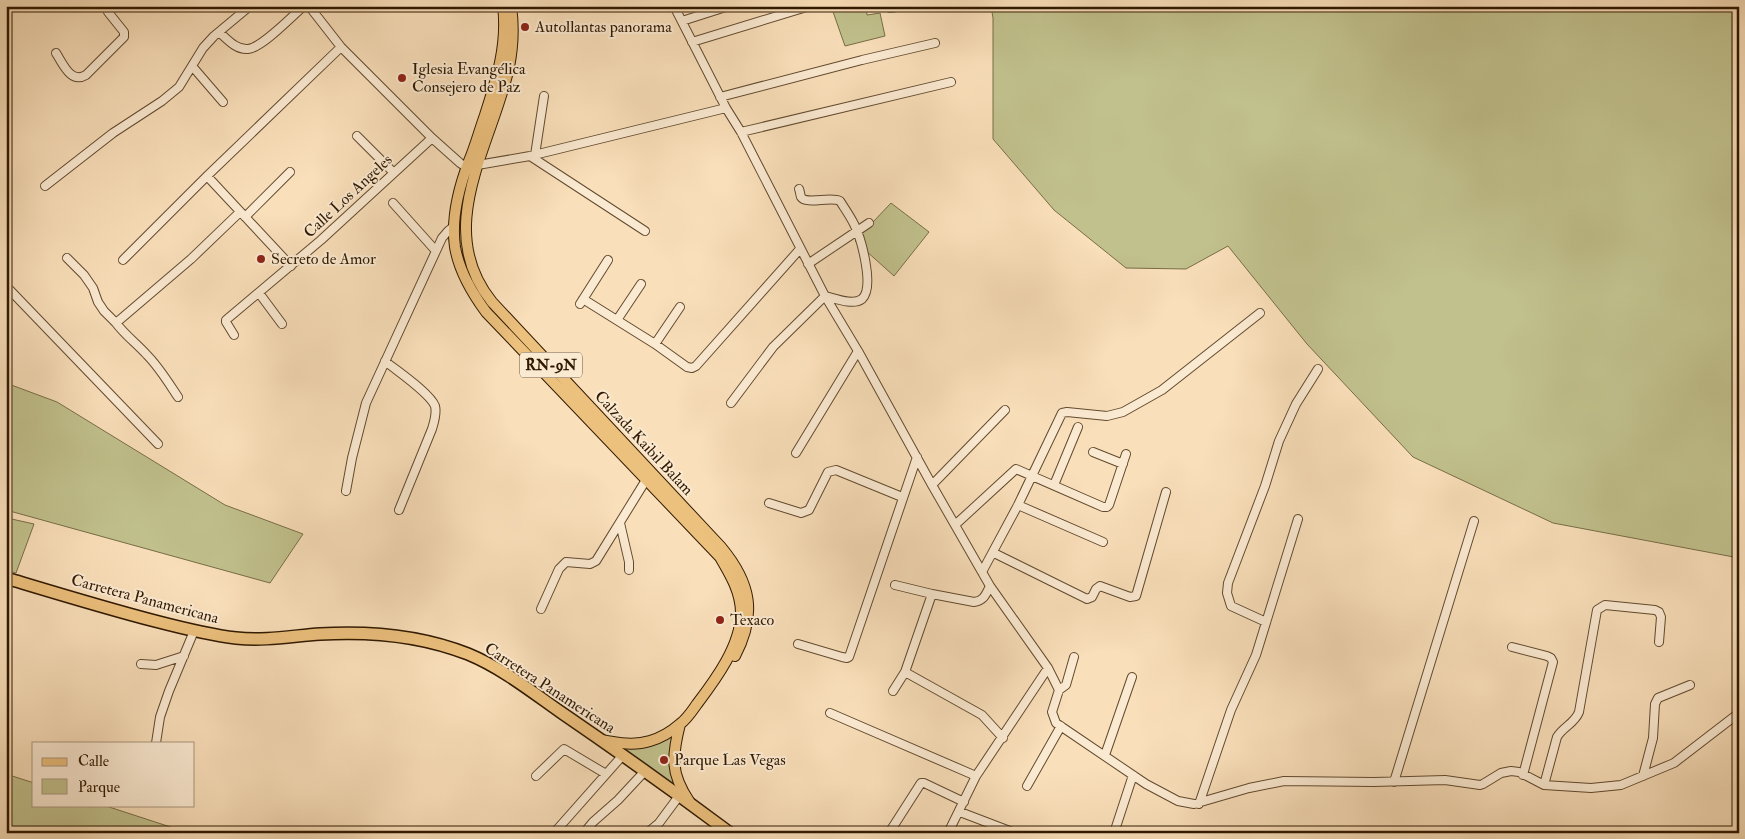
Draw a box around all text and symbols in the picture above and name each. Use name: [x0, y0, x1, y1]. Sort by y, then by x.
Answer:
place label: Autollantas panorama: [534, 17, 672, 38]
marker: Autollantas panorama: [519, 21, 531, 33]
place label: Iglesia Evangélica Consejero de Paz: [412, 59, 526, 97]
marker: Iglesia Evangélica Consejero de Paz: [396, 72, 408, 84]
street label: Calle Los Angeles: [300, 150, 396, 242]
place label: Secreto de Amor: [271, 249, 376, 269]
marker: Secreto de Amor: [255, 253, 267, 265]
road number: RN-9N: [520, 352, 582, 378]
street label: Calzada Kaibil Balam: [590, 386, 698, 500]
street label: Carretera Panamericana: [69, 570, 221, 628]
place label: Texaco: [730, 610, 775, 630]
marker: Texaco: [714, 614, 726, 626]
street label: Carretera Panamericana: [481, 638, 620, 738]
legend: [32, 742, 195, 806]
place label: Parque Las Vegas: [674, 750, 786, 770]
text: Calle: [78, 752, 109, 771]
marker: Parque Las Vegas: [658, 754, 670, 766]
text: Parque: [78, 778, 120, 797]

